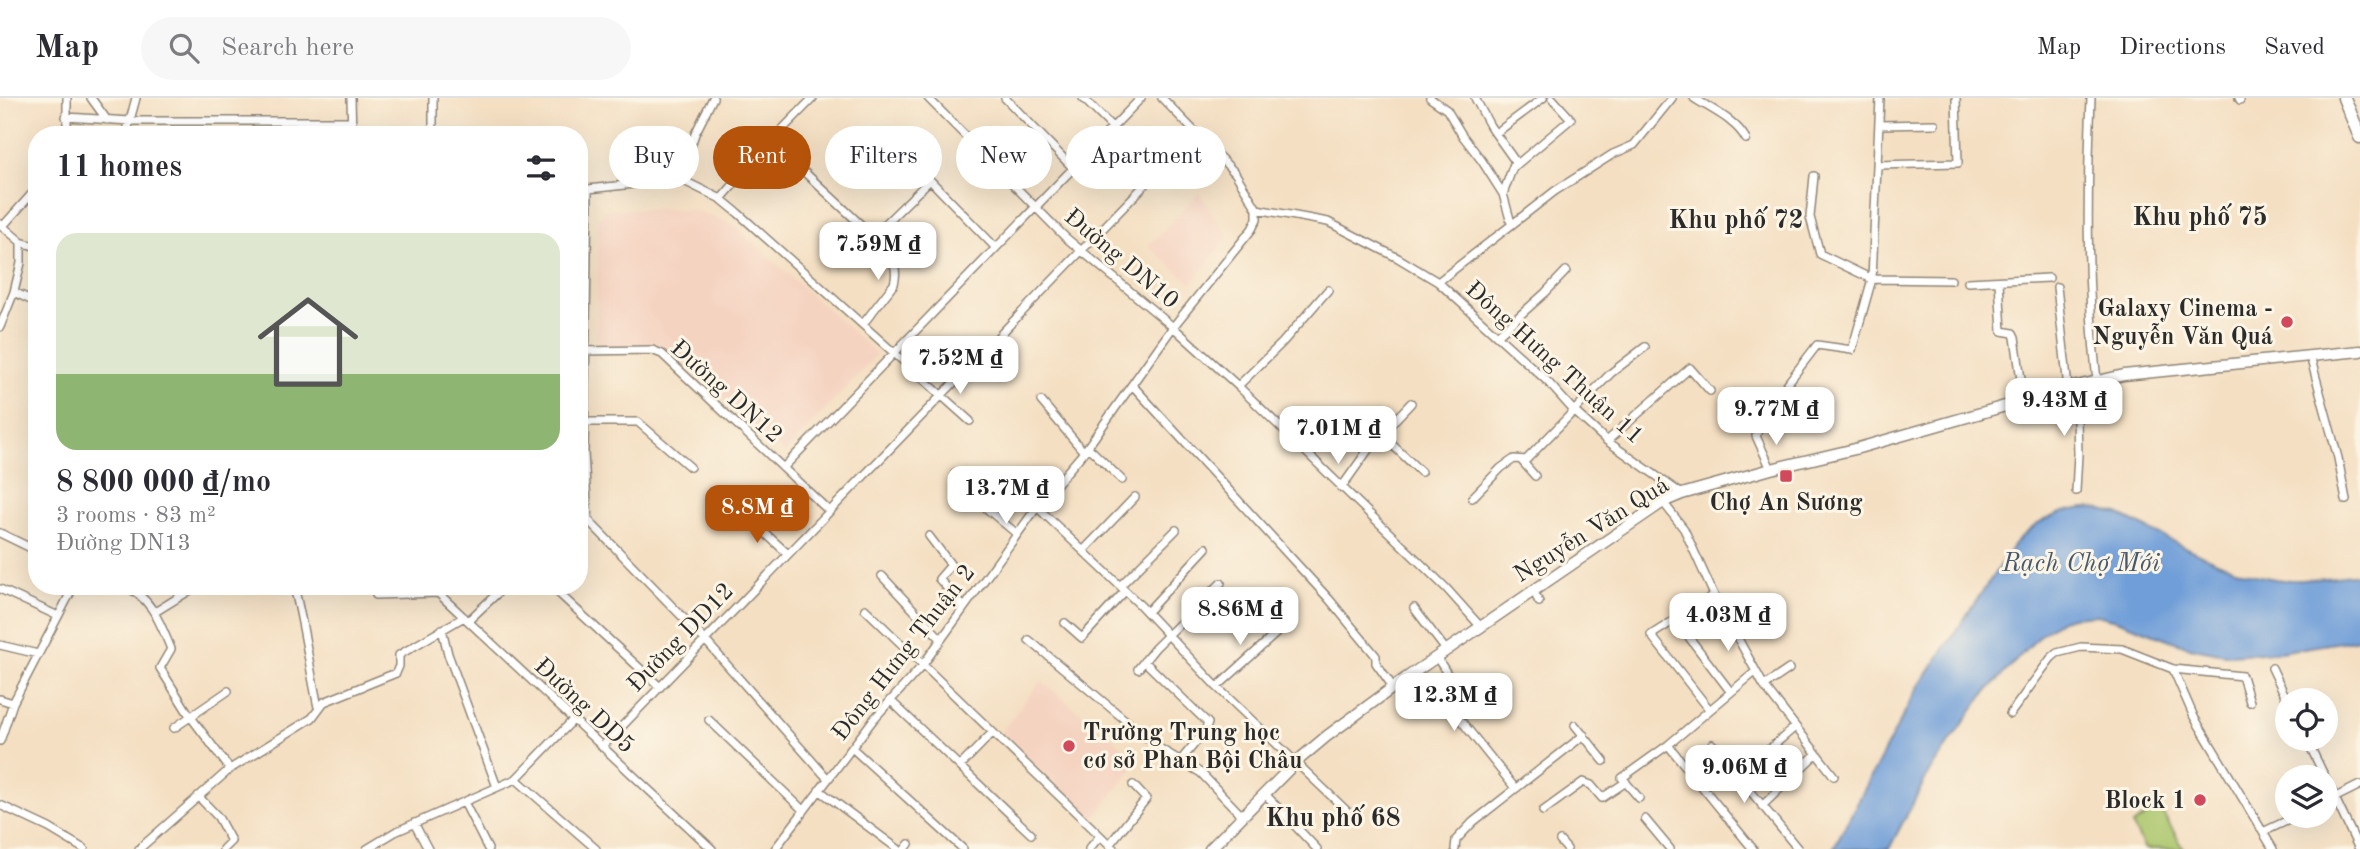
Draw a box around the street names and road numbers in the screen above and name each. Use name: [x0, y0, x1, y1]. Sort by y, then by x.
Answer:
street label: Đường DN10: [1059, 205, 1182, 314]
street label: Đông Hưng Thuận 11: [1460, 278, 1647, 449]
street label: Đường DN12: [665, 336, 786, 449]
street label: Nguyễn Văn Quá: [1509, 472, 1674, 588]
street label: Đông Hưng Thuận 2: [829, 561, 980, 746]
street label: Đường DD12: [624, 579, 739, 697]
street label: Đường DD5: [529, 654, 638, 759]

